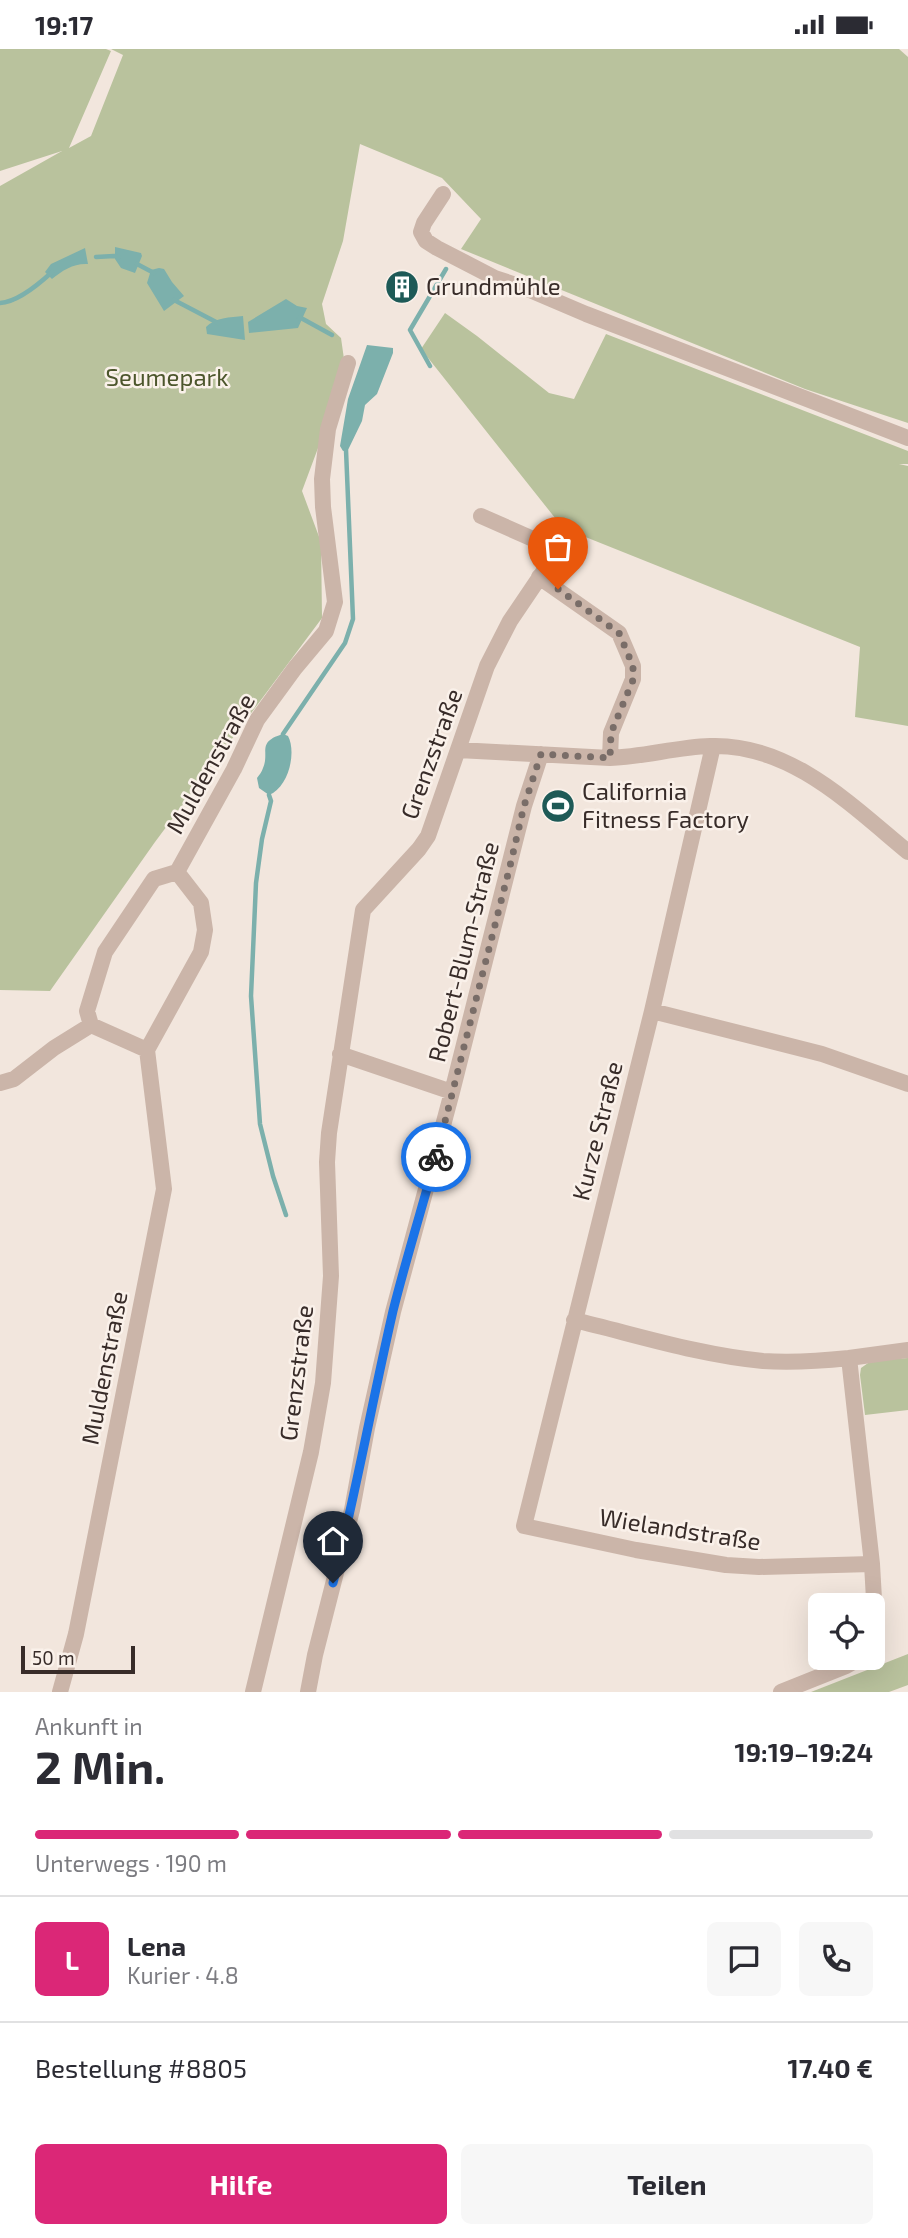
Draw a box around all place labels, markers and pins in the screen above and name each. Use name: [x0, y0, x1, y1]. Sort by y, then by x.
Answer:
building icon: Grundmühle: [383, 268, 421, 306]
place label: Grundmühle: [426, 271, 561, 300]
pin: [528, 517, 588, 589]
place label: California Fitness Factory: [582, 776, 749, 833]
sports icon: California Fitness Factory: [539, 787, 577, 825]
pin: [303, 1511, 363, 1583]

